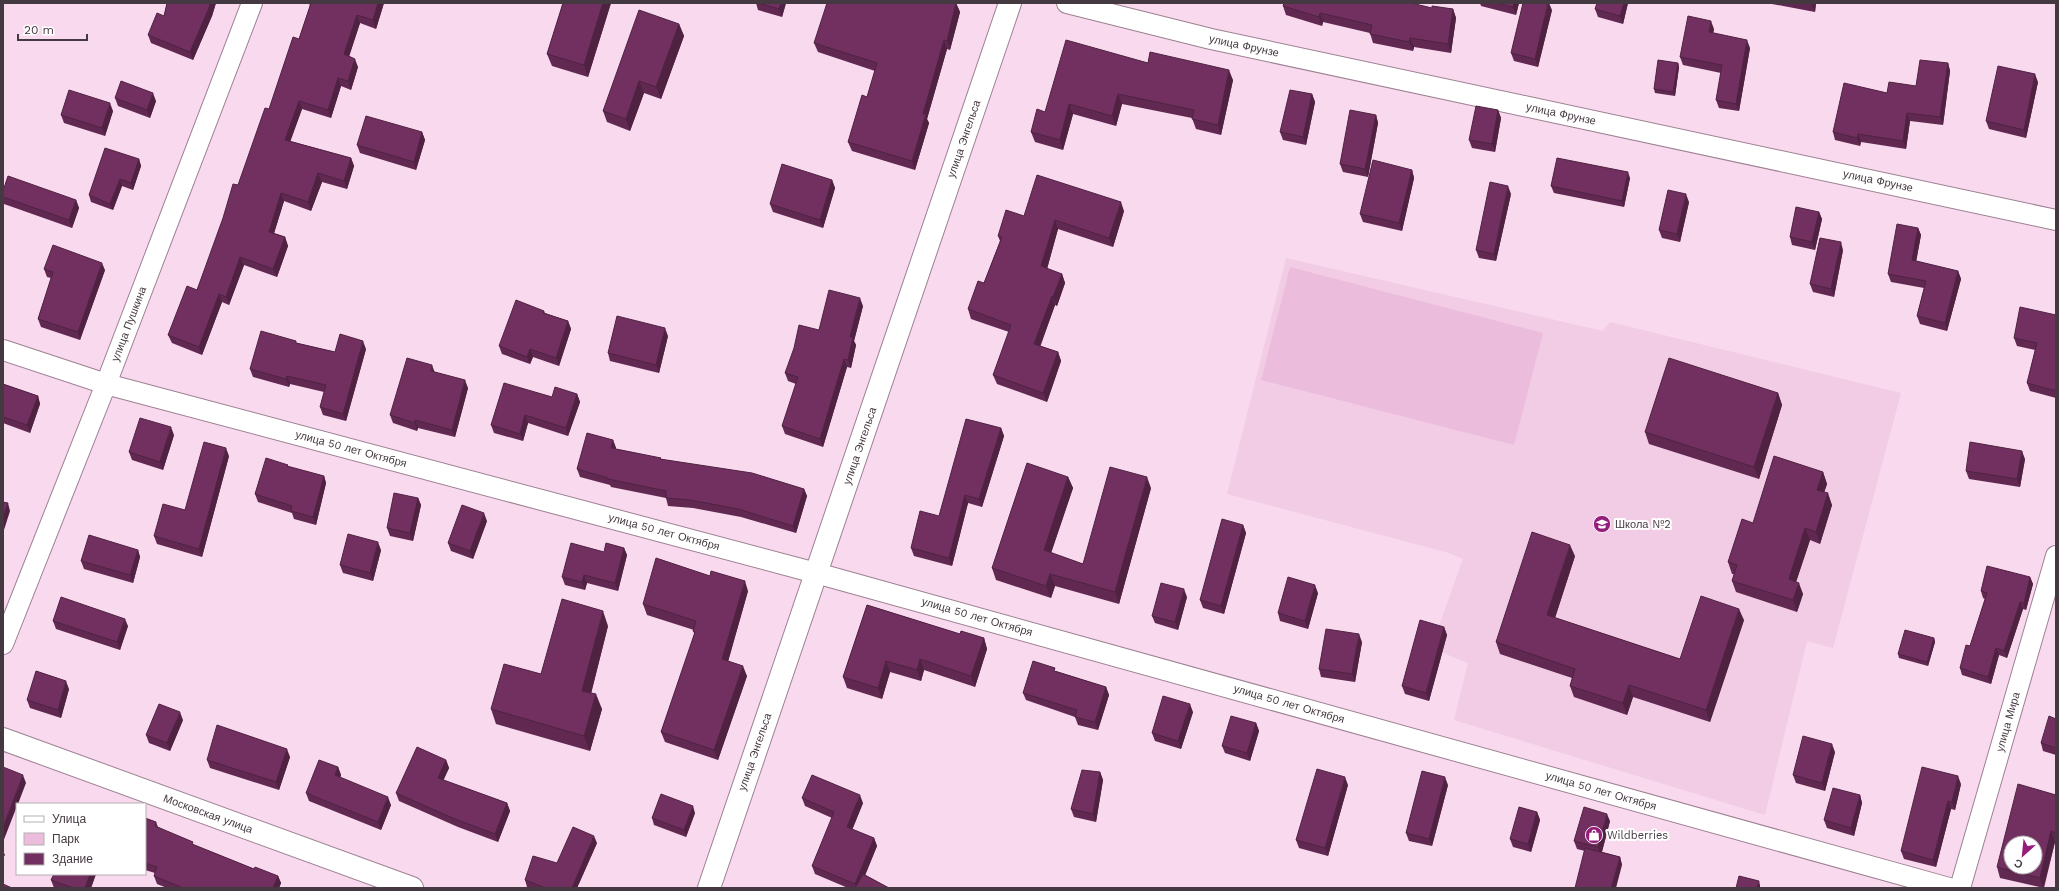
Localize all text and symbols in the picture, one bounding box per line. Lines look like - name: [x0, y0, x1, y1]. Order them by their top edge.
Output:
- scale bar: [18, 16, 87, 42]
- text: 20 m: [24, 23, 54, 37]
- street label: улица Фрунзе: [1208, 32, 1280, 60]
- street label: улица Энгельса: [945, 98, 984, 180]
- street label: улица Фрунзе: [1525, 100, 1597, 128]
- street label: улица Фрунзе: [1842, 167, 1914, 195]
- street label: улица Пушкина: [109, 284, 150, 363]
- street label: улица Энгельса: [841, 405, 880, 487]
- street label: улица 50 лет Октября: [294, 428, 408, 470]
- street label: улица 50 лет Октября: [607, 511, 721, 553]
- school or university icon: Школа №2: [1592, 514, 1612, 534]
- place label: Школа №2: [1615, 518, 1671, 531]
- street label: улица 50 лет Октября: [920, 595, 1034, 639]
- street label: улица 50 лет Октября: [1232, 682, 1346, 726]
- street label: улица Мира: [1993, 690, 2023, 753]
- street label: улица Энгельса: [736, 711, 775, 793]
- street label: улица 50 лет Октября: [1544, 769, 1658, 813]
- street label: Московская улица: [161, 792, 255, 837]
- legend: [16, 803, 146, 875]
- text: Улица: [52, 812, 86, 826]
- shop icon: Wildberries: [1584, 825, 1604, 845]
- place label: Wildberries: [1607, 829, 1668, 842]
- text: Парк: [52, 832, 80, 846]
- north arrow: [2003, 835, 2043, 875]
- text: Здание: [52, 852, 93, 866]
- text: С: [2012, 856, 2025, 871]

